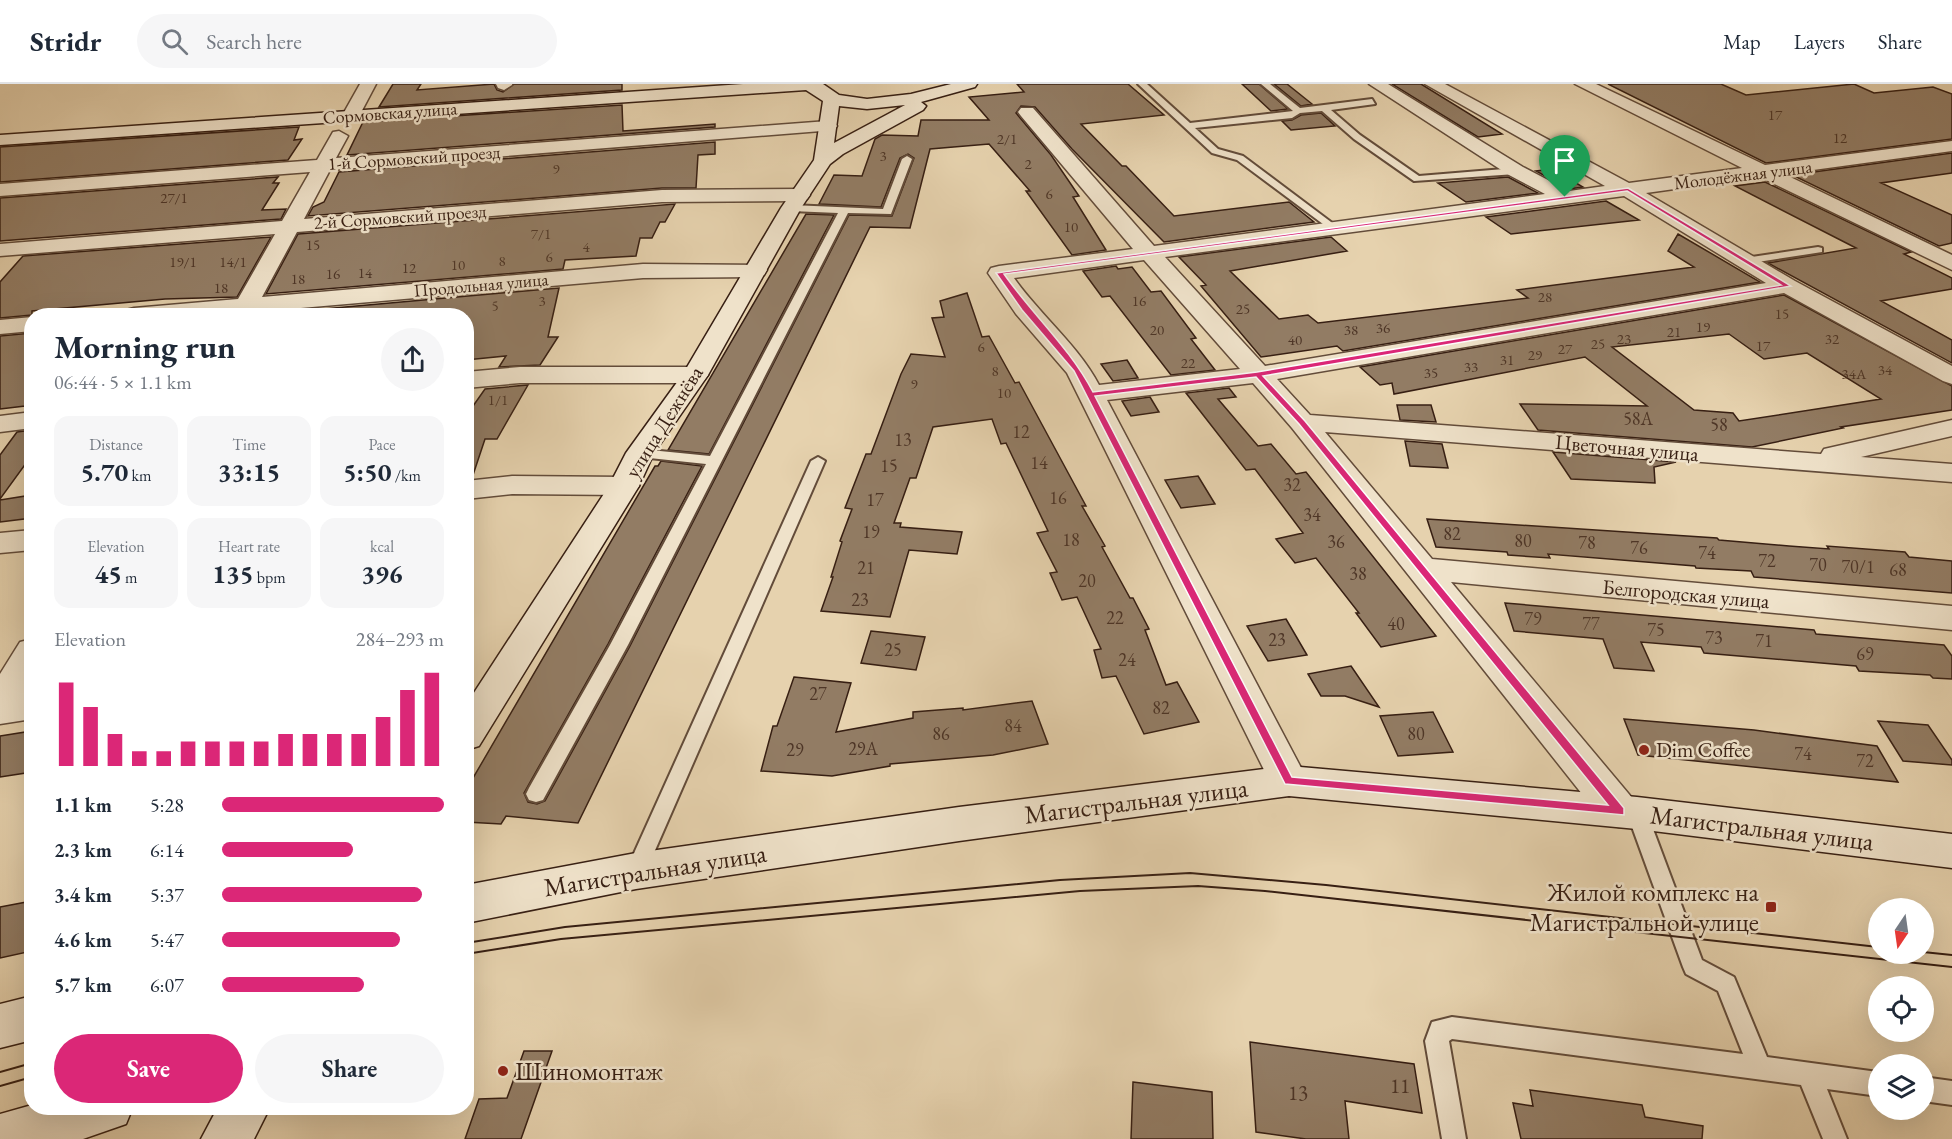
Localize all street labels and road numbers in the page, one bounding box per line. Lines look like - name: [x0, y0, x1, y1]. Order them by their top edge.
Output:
- street label: Сормовская улица: [322, 96, 459, 129]
- street label: 1-й Сормовский проезд: [327, 140, 501, 175]
- street label: Молодёжная улица: [1672, 155, 1814, 194]
- street label: 2-й Сормовский проезд: [313, 199, 487, 234]
- street label: Продольная улица: [413, 267, 550, 302]
- street label: улица Дежнёва: [618, 360, 709, 483]
- street label: Цветочная улица: [1554, 428, 1700, 467]
- street label: Белгородская улица: [1601, 573, 1771, 614]
- street label: Магистральная улица: [1022, 770, 1250, 832]
- street label: Магистральная улица: [1648, 797, 1876, 859]
- street label: Магистральная улица: [541, 836, 769, 904]

